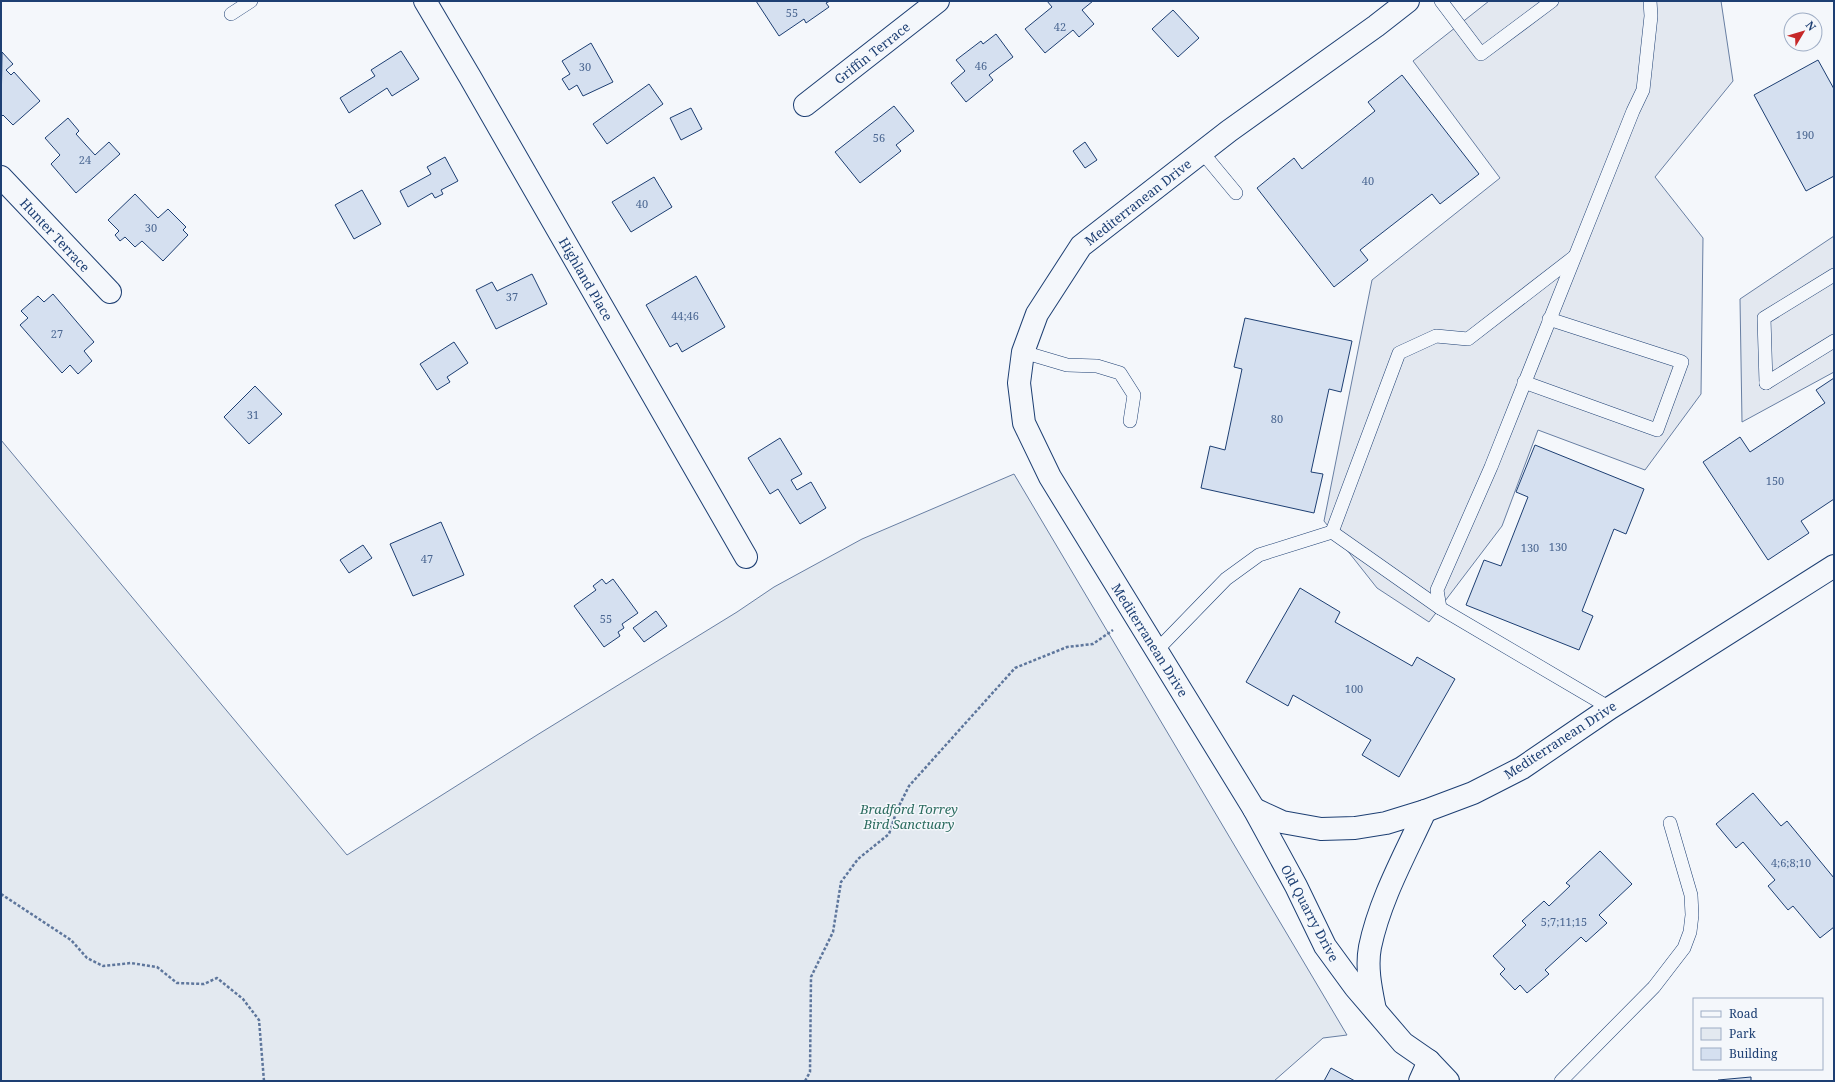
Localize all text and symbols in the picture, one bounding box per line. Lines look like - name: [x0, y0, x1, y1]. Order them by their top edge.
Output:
- house number: 55: [786, 5, 798, 20]
- north arrow: [1783, 12, 1823, 52]
- street label: Griffin Terrace: [830, 18, 914, 88]
- text: N: [1803, 18, 1820, 34]
- house number: 42: [1054, 19, 1066, 34]
- house number: 46: [975, 58, 987, 73]
- house number: 30: [579, 59, 591, 74]
- house number: 190: [1796, 127, 1814, 142]
- house number: 56: [873, 130, 885, 145]
- house number: 24: [79, 152, 91, 167]
- street label: Mediterranean Drive: [1081, 155, 1195, 249]
- house number: 40: [1362, 173, 1374, 188]
- street label: Hunter Terrace: [16, 194, 94, 276]
- house number: 40: [636, 196, 648, 211]
- house number: 30: [145, 220, 157, 235]
- street label: Highland Place: [555, 234, 617, 324]
- house number: 37: [506, 289, 518, 304]
- house number: 44;46: [671, 308, 699, 323]
- house number: 27: [51, 326, 63, 341]
- house number: 31: [247, 407, 259, 422]
- house number: 80: [1271, 411, 1283, 426]
- house number: 150: [1766, 473, 1784, 488]
- house number: 130: [1549, 539, 1567, 554]
- house number: 130: [1521, 540, 1539, 555]
- house number: 47: [421, 551, 433, 566]
- street label: Mediterranean Drive: [1108, 580, 1192, 700]
- house number: 55: [600, 611, 612, 626]
- house number: 100: [1345, 681, 1363, 696]
- street label: Mediterranean Drive: [1500, 697, 1620, 783]
- park label: Bradford Torrey Bird Sanctuary: [859, 800, 958, 833]
- house number: 4;6;8;10: [1771, 855, 1811, 870]
- street label: Old Quarry Drive: [1277, 861, 1343, 965]
- house number: 5;7;11;15: [1541, 914, 1587, 929]
- legend: [1693, 998, 1823, 1070]
- text: Road: [1729, 1005, 1759, 1022]
- text: Park: [1729, 1025, 1757, 1042]
- text: Building: [1729, 1045, 1778, 1062]

